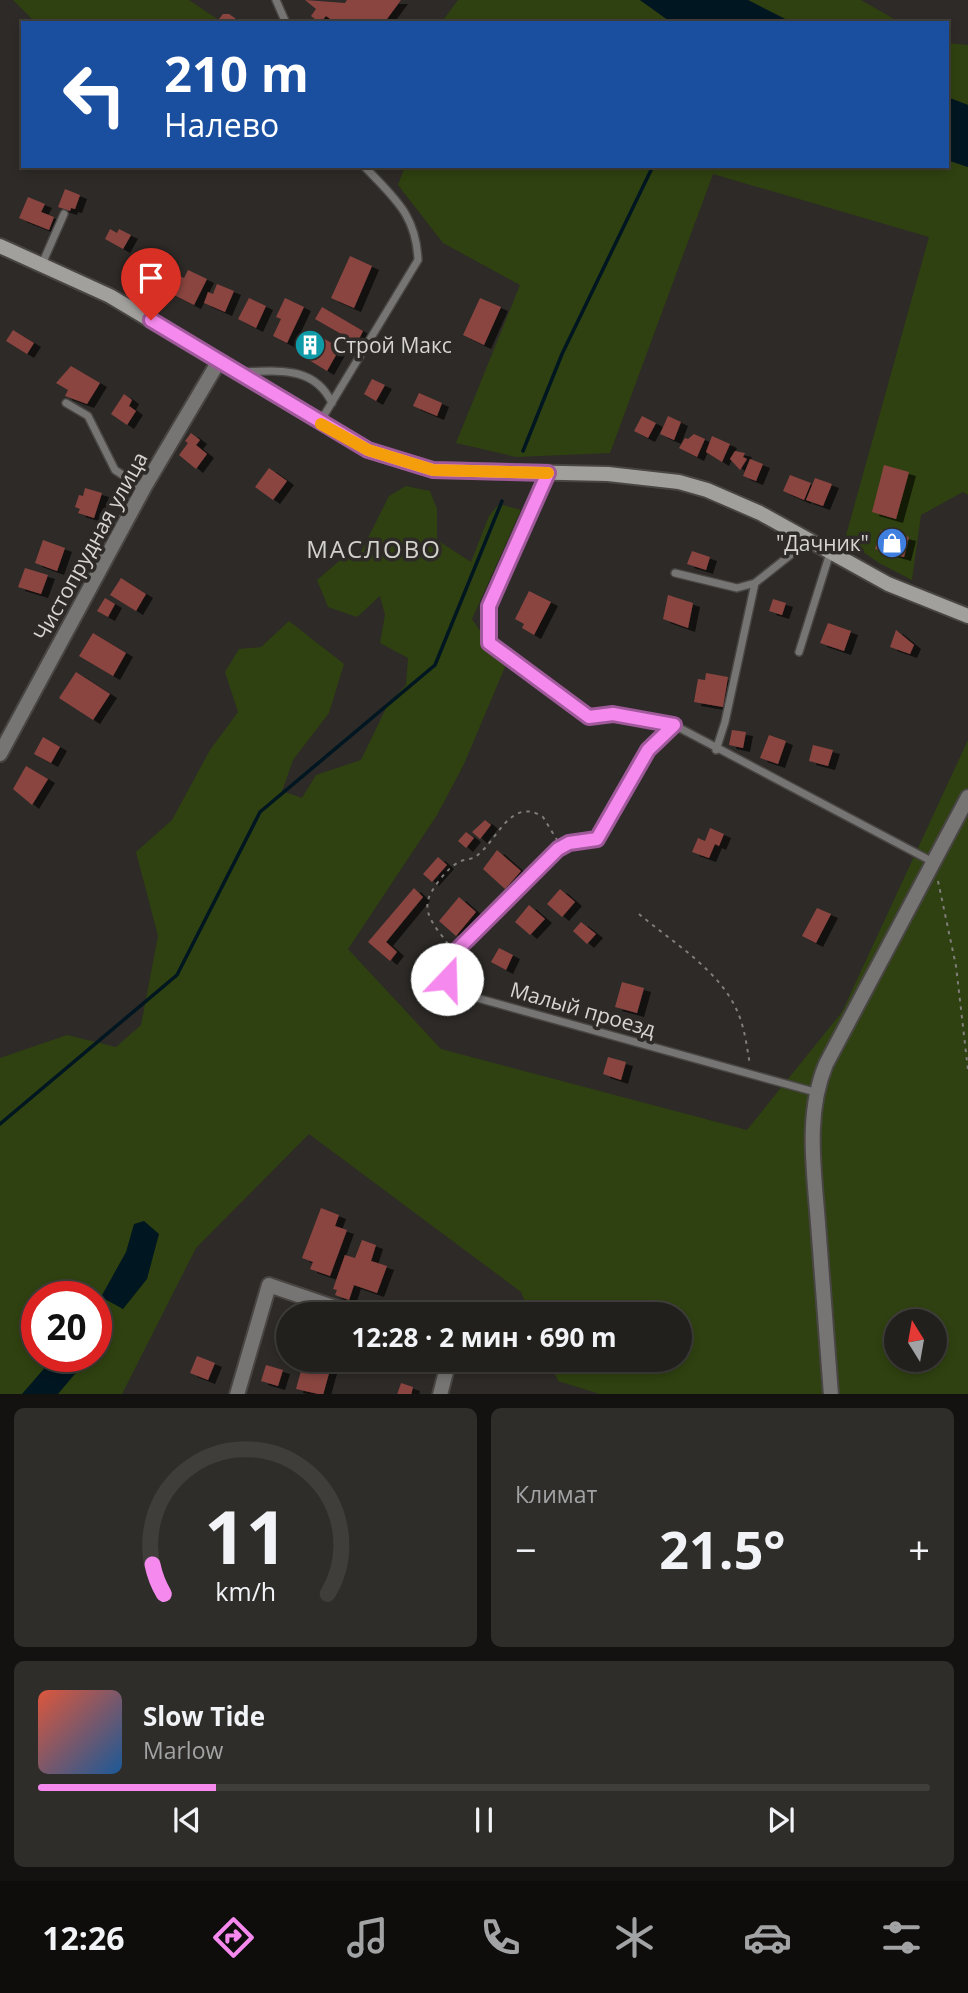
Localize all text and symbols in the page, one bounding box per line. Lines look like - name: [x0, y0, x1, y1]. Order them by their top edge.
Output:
- text: 210 m: [164, 40, 309, 106]
- icon: left: [49, 49, 140, 140]
- text: Налево: [164, 103, 279, 146]
- pin: [121, 248, 181, 320]
- icon: arrive: [132, 259, 170, 297]
- building icon: Строй Макс: [293, 328, 327, 362]
- place label: Строй Макс: [333, 331, 452, 359]
- street label: Чистопрудная улица: [26, 447, 154, 645]
- shop icon: "Дачник": [875, 526, 909, 560]
- place label: "Дачник": [776, 529, 869, 557]
- district label: МАСЛОВО: [306, 532, 442, 565]
- position arrow: [410, 942, 484, 1016]
- street label: Малый проезд: [507, 975, 659, 1043]
- speed limit sign: 20: [21, 1281, 112, 1372]
- north arrow: [884, 1309, 947, 1372]
- map controls: [884, 1309, 947, 1372]
- text: 12:28 · 2 мин · 690 m: [351, 1319, 617, 1355]
- text: Климат: [515, 1478, 597, 1510]
- text: 11: [204, 1486, 287, 1585]
- text: 21.5°: [659, 1513, 786, 1584]
- text: −: [515, 1523, 537, 1575]
- text: +: [908, 1523, 930, 1575]
- text: km/h: [215, 1573, 276, 1607]
- text: Slow Tide: [143, 1698, 265, 1734]
- text: Marlow: [143, 1734, 223, 1766]
- icon: previous: [168, 1801, 206, 1839]
- icon: pause: [465, 1801, 503, 1839]
- icon: next: [762, 1801, 800, 1839]
- icon: directions: [209, 1913, 258, 1962]
- icon: music: [343, 1913, 392, 1962]
- icon: phone: [476, 1913, 525, 1962]
- icon: climate: [610, 1913, 659, 1962]
- icon: car: [743, 1913, 792, 1962]
- icon: filters: [877, 1913, 926, 1962]
- text: 12:26: [42, 1916, 125, 1959]

